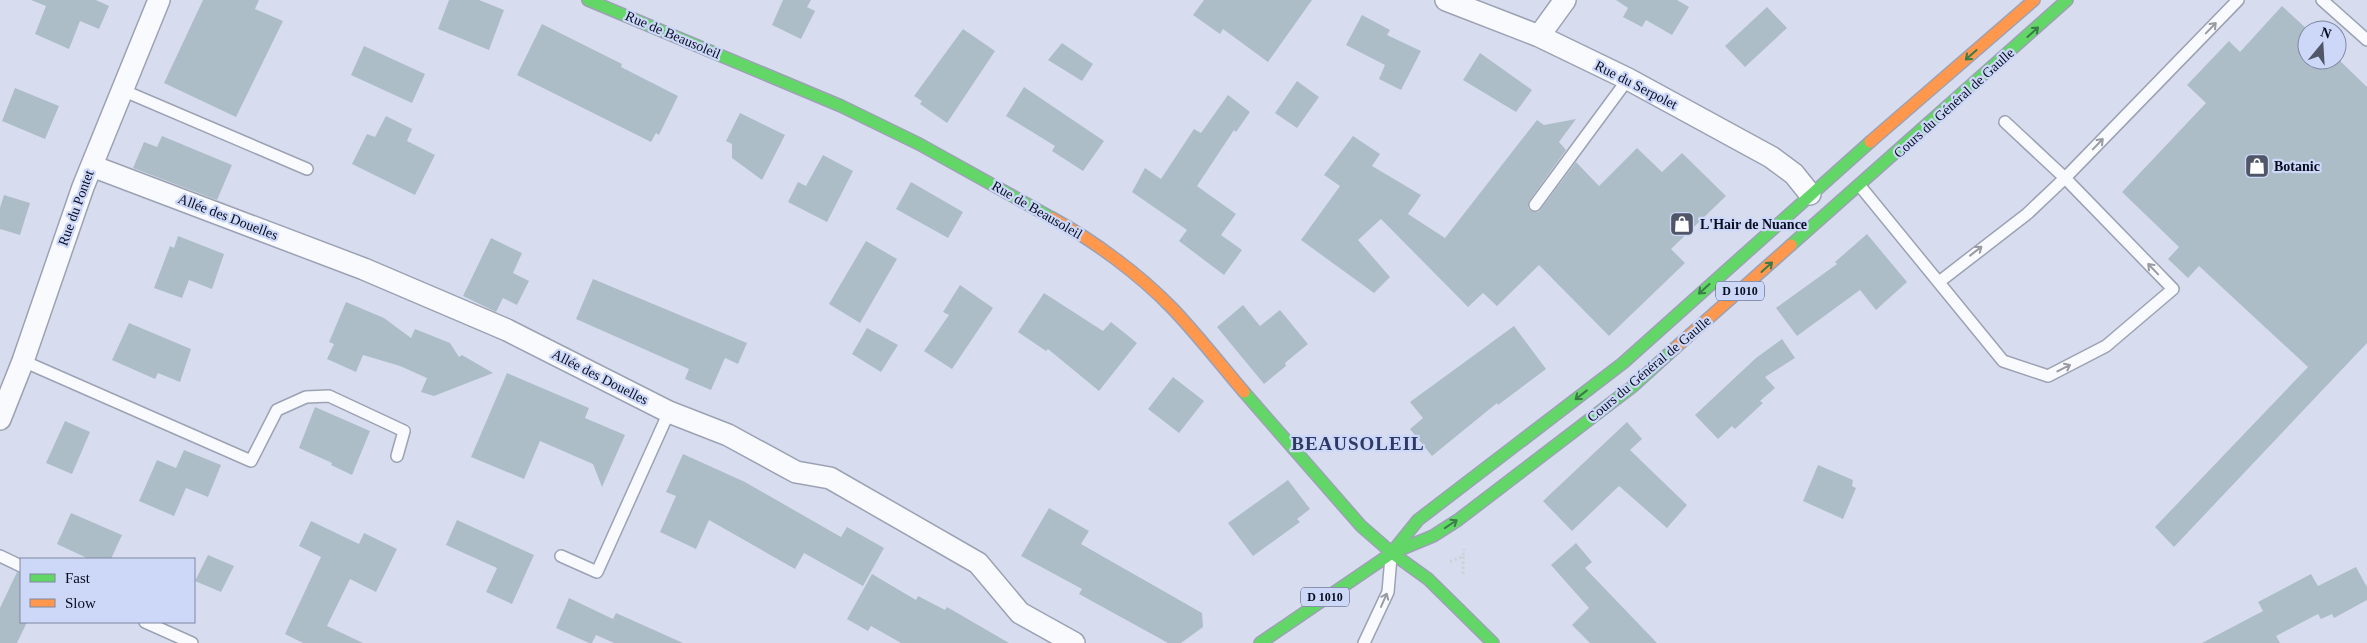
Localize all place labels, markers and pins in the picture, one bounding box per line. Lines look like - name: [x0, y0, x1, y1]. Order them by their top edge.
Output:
- shop icon: Botanic: [2244, 153, 2270, 179]
- place label: Botanic: [2274, 159, 2320, 174]
- shop icon: L'Hair de Nuance: [1669, 211, 1695, 237]
- place label: L'Hair de Nuance: [1700, 217, 1807, 232]

